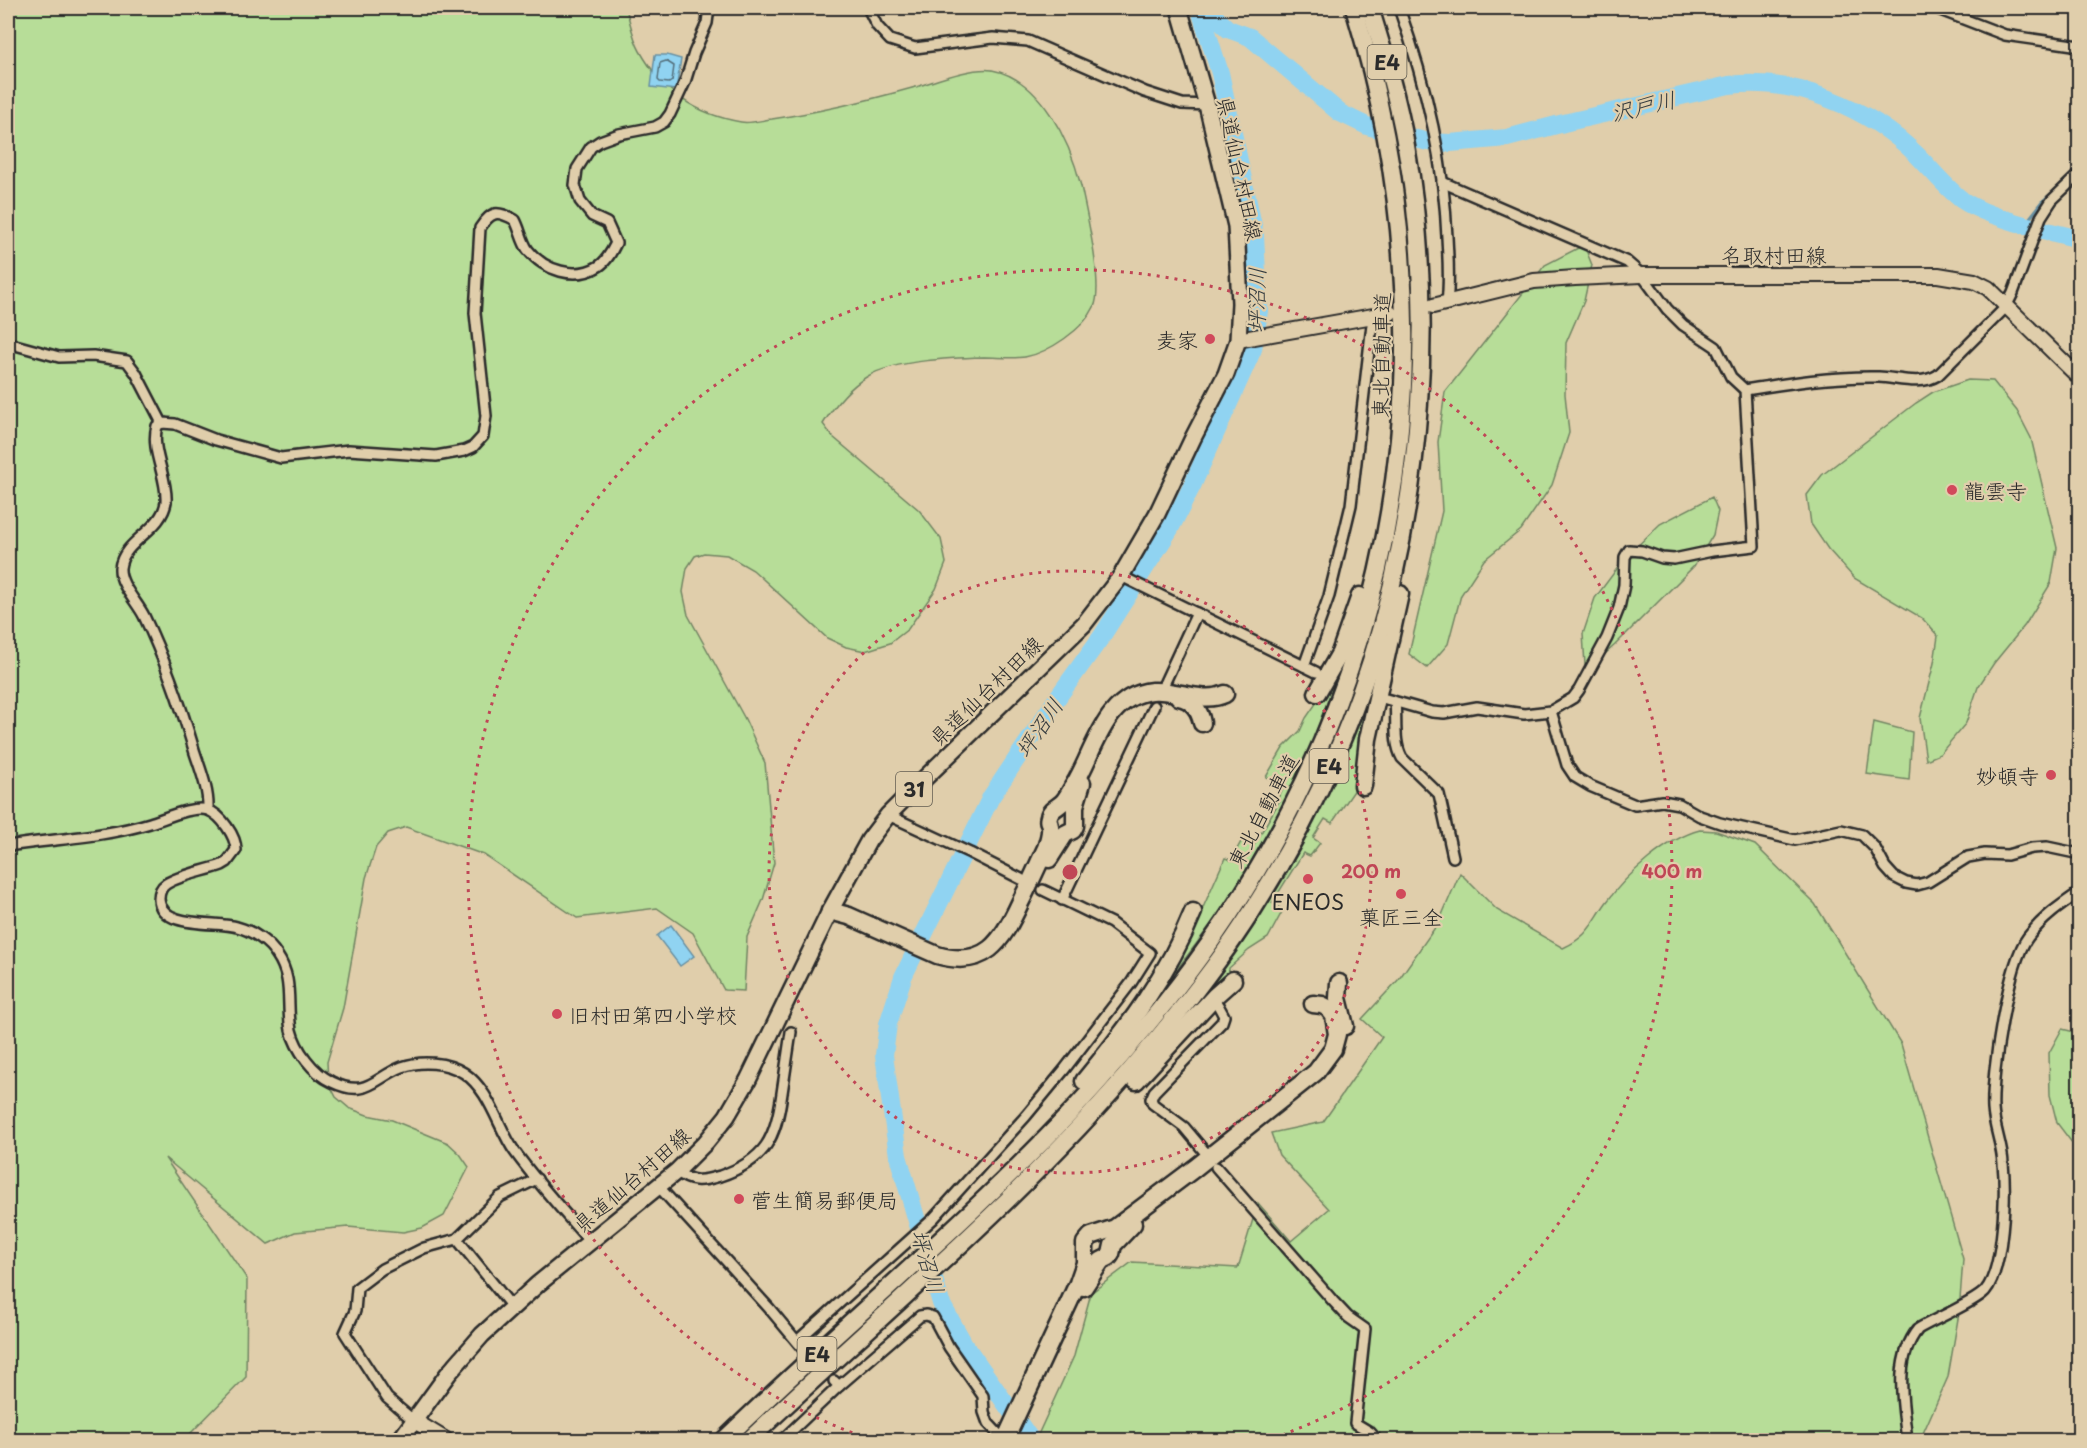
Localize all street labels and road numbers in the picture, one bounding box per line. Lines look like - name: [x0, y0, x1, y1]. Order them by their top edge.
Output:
- road number: E4: [1368, 45, 1406, 79]
- street label: 県道仙台村田線: [1210, 93, 1272, 243]
- street label: 名取村田線: [1722, 238, 1827, 270]
- street label: 東北自動車道: [1363, 292, 1397, 418]
- street label: 県道仙台村田線: [921, 627, 1049, 753]
- street label: 東北自動車道: [1218, 747, 1306, 873]
- road number: E4: [1310, 749, 1348, 783]
- road number: 31: [896, 772, 932, 806]
- street label: 県道仙台村田線: [565, 1119, 697, 1239]
- road number: E4: [798, 1337, 836, 1371]

